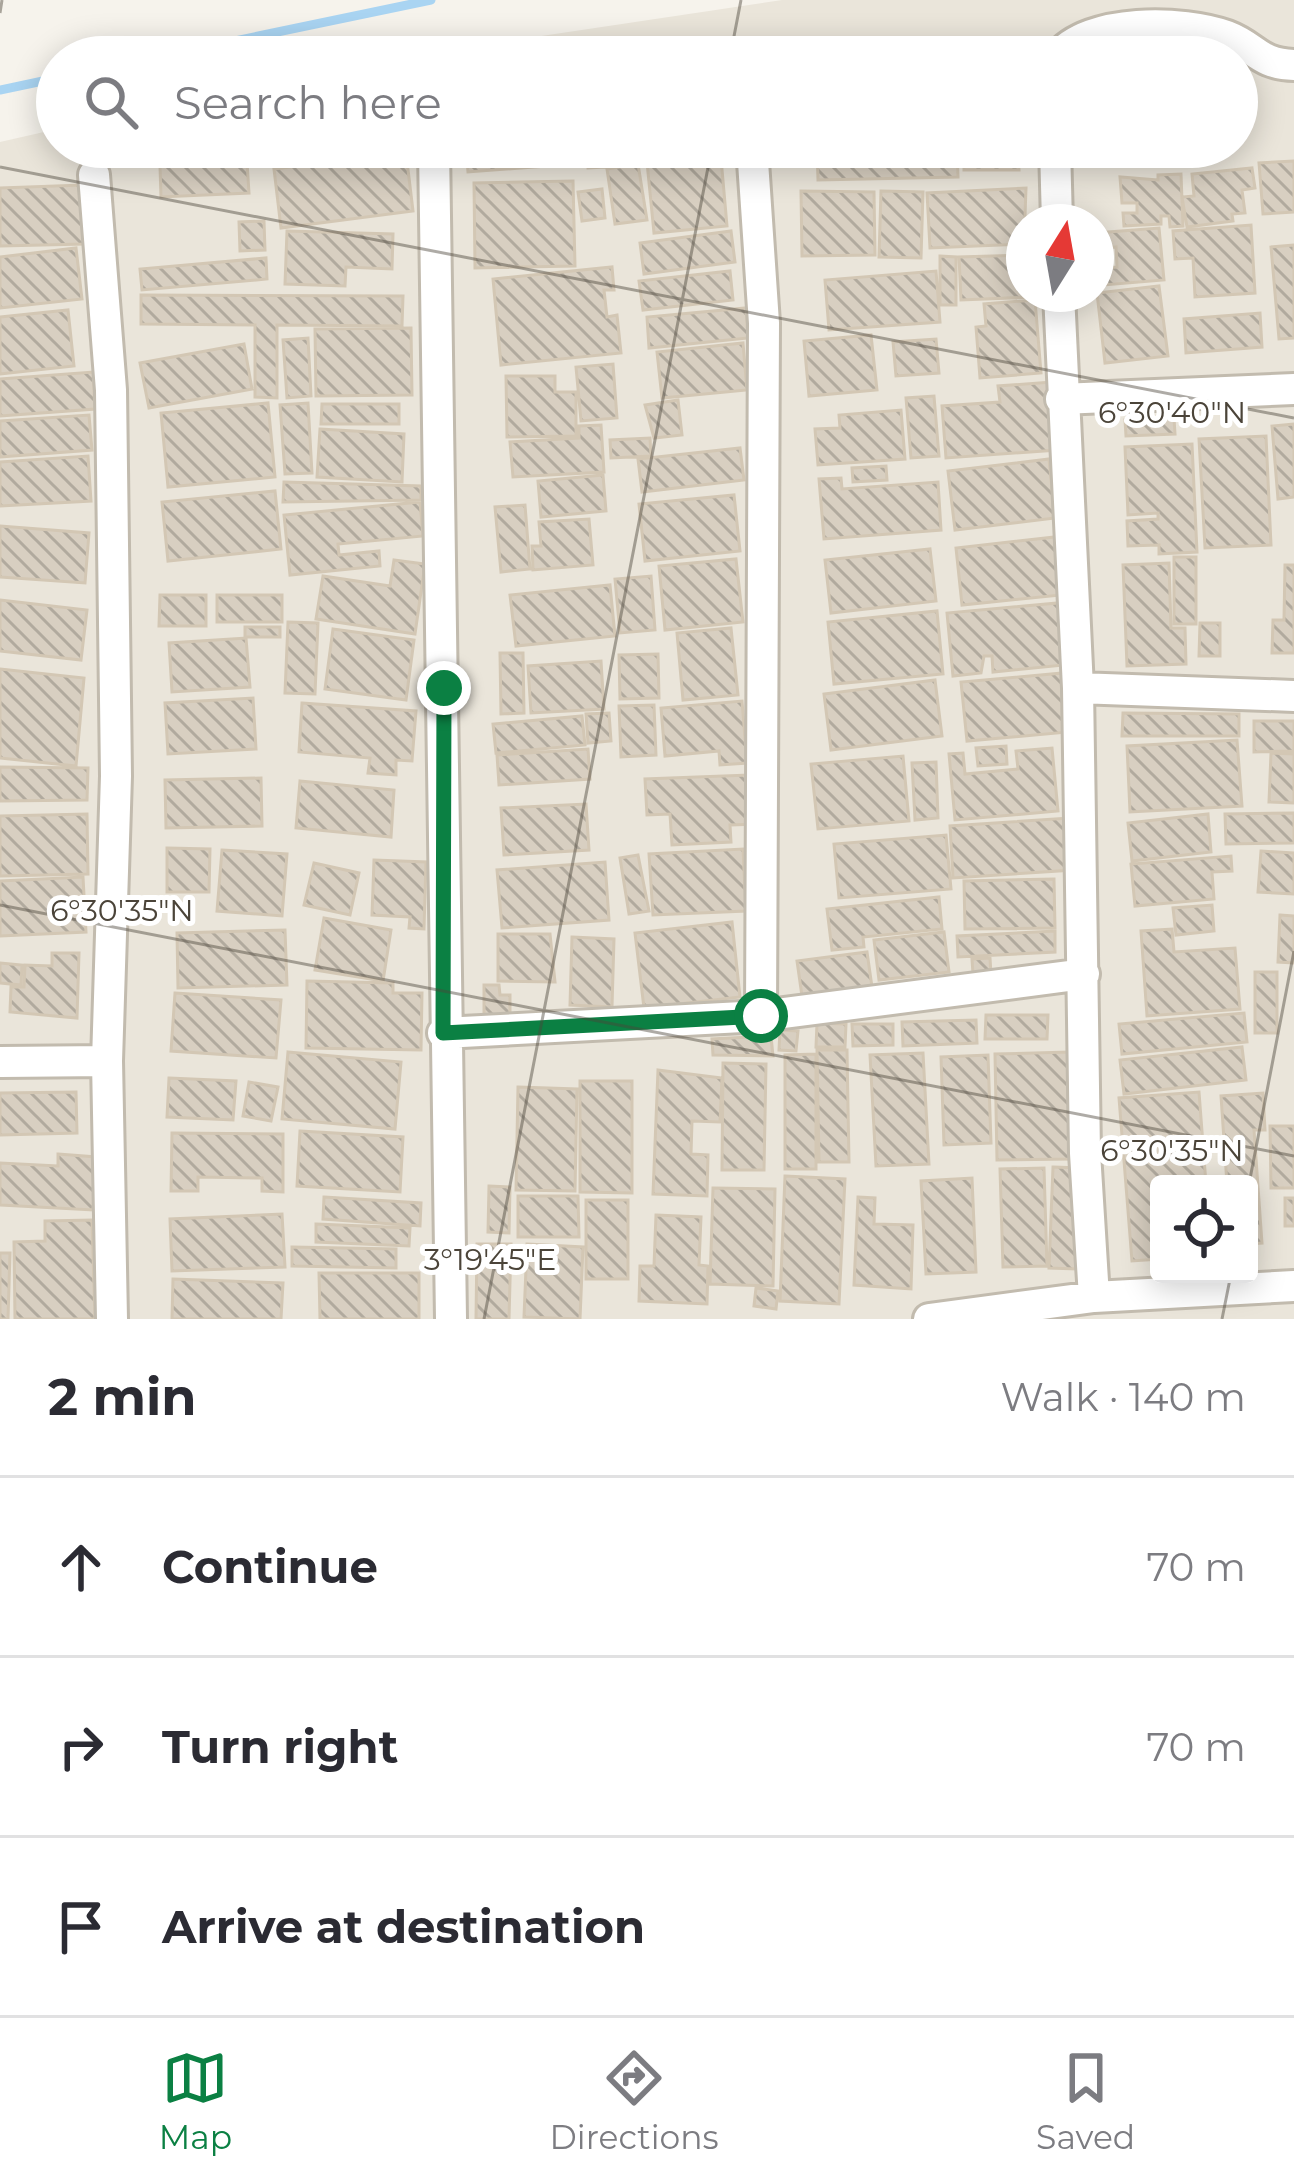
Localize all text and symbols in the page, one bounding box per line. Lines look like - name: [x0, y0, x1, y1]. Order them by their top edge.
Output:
- search box: [36, 36, 1258, 168]
- icon: search: [78, 69, 144, 135]
- text: Search here: [174, 75, 442, 130]
- north arrow: [1006, 204, 1114, 312]
- text: 6°30'40"N: [1098, 394, 1246, 431]
- route end: [417, 661, 471, 715]
- text: 6°30'35"N: [50, 892, 194, 929]
- route start: [734, 989, 788, 1043]
- text: 6°30'35"N: [1100, 1132, 1244, 1169]
- map controls: [1150, 1175, 1258, 1283]
- button: locate: [1150, 1175, 1258, 1283]
- text: 3°19'45"E: [424, 1241, 556, 1278]
- text: 2 min: [48, 1366, 197, 1428]
- text: Walk · 140 m: [1000, 1373, 1246, 1421]
- icon: ahead: [48, 1534, 114, 1600]
- text: Continue: [162, 1539, 378, 1594]
- text: 70 m: [1146, 1543, 1246, 1591]
- icon: right: [48, 1714, 114, 1780]
- text: Turn right: [162, 1719, 398, 1774]
- text: 70 m: [1146, 1723, 1246, 1771]
- icon: arrive: [48, 1894, 114, 1960]
- text: Arrive at destination: [162, 1899, 645, 1954]
- tab: Map: [159, 2045, 232, 2157]
- tab: Directions: [550, 2045, 719, 2157]
- tab: Saved: [1036, 2045, 1135, 2157]

